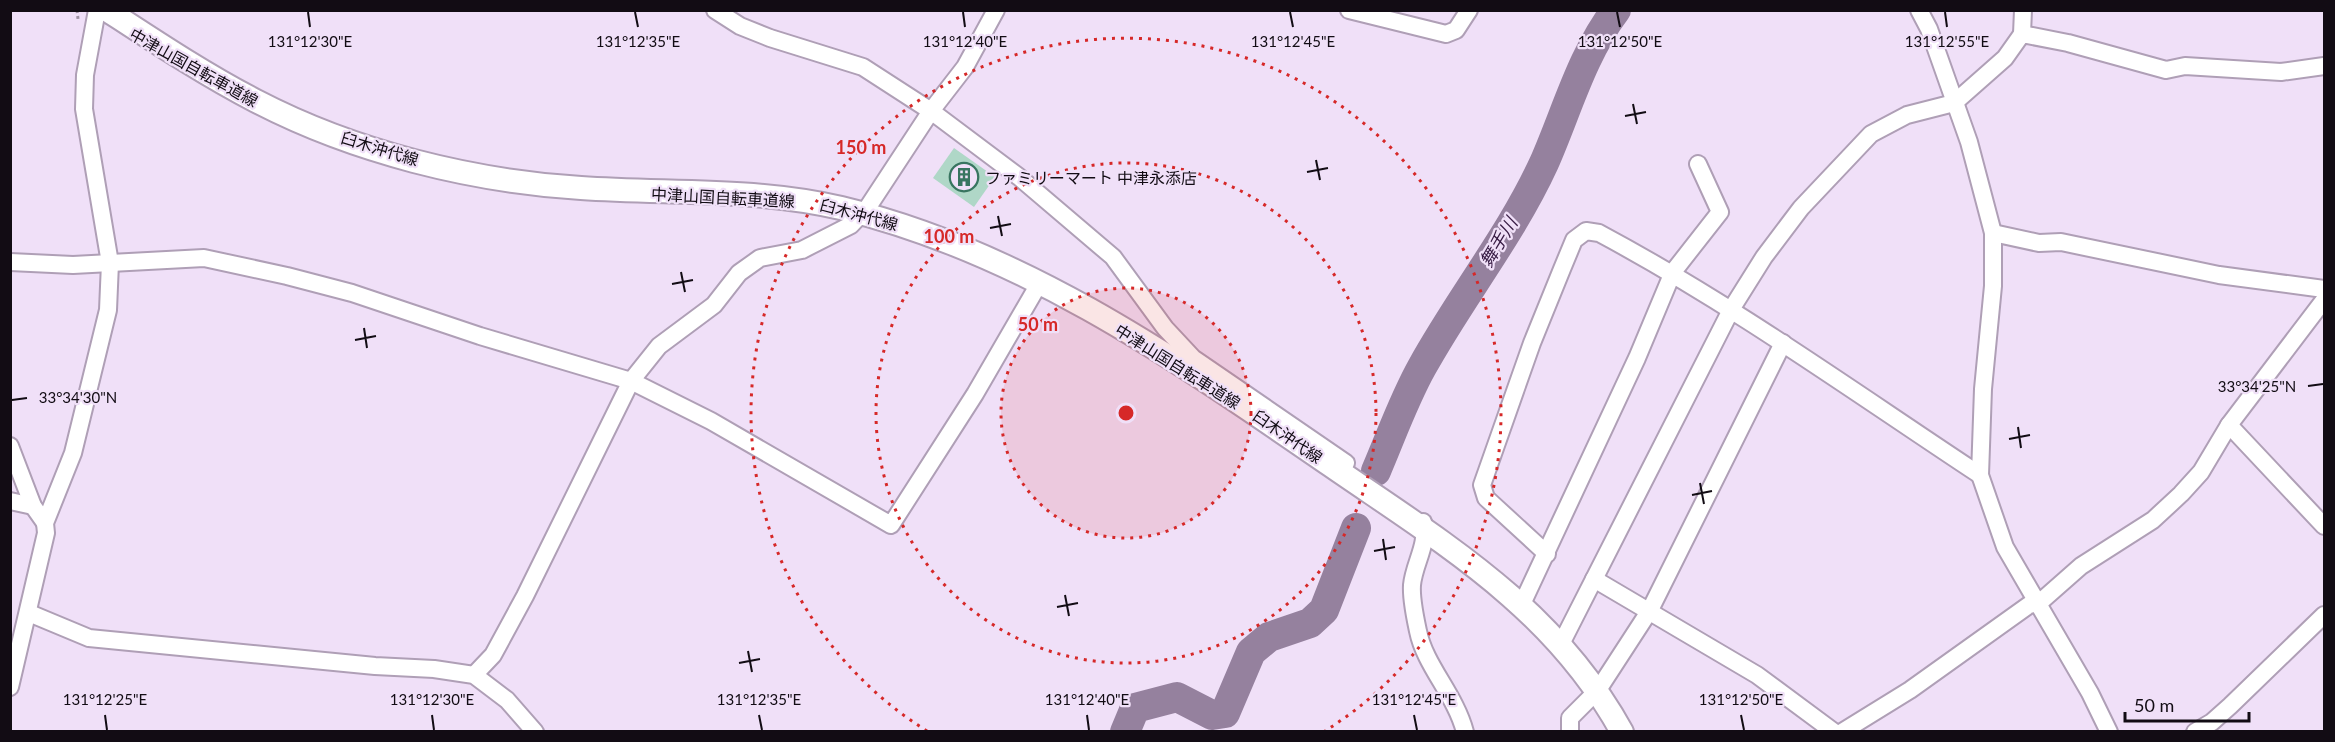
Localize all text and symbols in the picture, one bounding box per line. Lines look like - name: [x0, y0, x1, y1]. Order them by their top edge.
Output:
- street label: 中津山国自転車道線: [126, 24, 262, 110]
- text: 131°12'30"E: [268, 32, 352, 50]
- text: 131°12'35"E: [596, 32, 680, 50]
- text: 131°12'40"E: [923, 32, 1007, 50]
- text: 131°12'45"E: [1251, 32, 1335, 50]
- text: 131°12'50"E: [1578, 32, 1662, 50]
- text: 131°12'55"E: [1905, 32, 1989, 50]
- street label: 臼木沖代線: [339, 127, 421, 169]
- text: 150 m: [836, 136, 886, 158]
- building icon: ファミリーマート 中津永添店: [948, 161, 980, 193]
- place label: ファミリーマート 中津永添店: [985, 168, 1197, 187]
- street label: 中津山国自転車道線: [651, 184, 795, 210]
- street label: 臼木沖代線: [818, 194, 900, 234]
- water label: 舞手川: [1475, 211, 1522, 271]
- text: 100 m: [924, 225, 974, 247]
- text: 50 m: [1018, 313, 1058, 335]
- street label: 中津山国自転車道線: [1112, 320, 1244, 412]
- text: 33°34'25"N: [2218, 377, 2296, 395]
- text: 33°34'30"N: [39, 388, 117, 406]
- centre of rings: [1116, 403, 1136, 423]
- street label: 臼木沖代線: [1250, 405, 1326, 467]
- scale bar: [2125, 685, 2250, 723]
- text: 131°12'25"E: [63, 690, 147, 708]
- text: 131°12'30"E: [390, 690, 474, 708]
- text: 131°12'35"E: [717, 690, 801, 708]
- text: 131°12'40"E: [1045, 690, 1129, 708]
- text: 131°12'45"E: [1372, 690, 1456, 708]
- text: 131°12'50"E: [1699, 690, 1783, 708]
- text: 50 m: [2134, 694, 2174, 716]

